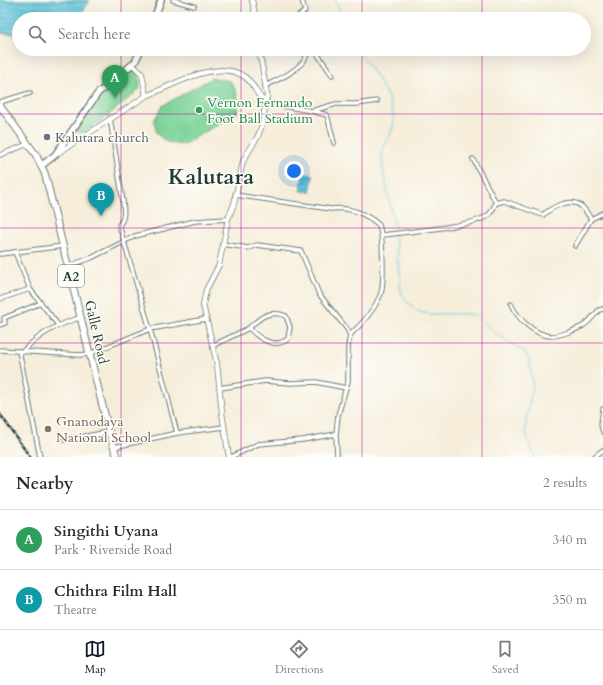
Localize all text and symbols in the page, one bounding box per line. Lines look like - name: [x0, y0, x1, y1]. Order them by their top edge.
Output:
- search box: [12, 12, 591, 56]
- icon: search: [26, 23, 48, 45]
- text: Search here: [58, 24, 131, 44]
- pin: A: [102, 65, 128, 98]
- place label: Vernon Fernando Foot Ball Stadium: [207, 93, 313, 128]
- marker: Vernon Fernando Foot Ball Stadium: [194, 105, 204, 115]
- place label: Kalutara church: [55, 128, 149, 147]
- marker: Kalutara church: [42, 132, 52, 142]
- your location: [284, 161, 304, 181]
- district label: Kalutara: [168, 162, 254, 192]
- pin: B: [88, 183, 114, 216]
- road number: A2: [58, 265, 84, 287]
- street label: Galle Road: [80, 298, 113, 367]
- place label: Gnanodaya National School: [56, 412, 151, 447]
- marker: Gnanodaya National School: [43, 424, 53, 434]
- text: Nearby: [16, 472, 73, 495]
- text: 2 results: [543, 474, 587, 492]
- text: Singithi Uyana: [54, 521, 158, 541]
- text: A: [24, 531, 34, 549]
- text: 340 m: [553, 531, 587, 549]
- text: Park · Riverside Road: [54, 541, 172, 559]
- text: Chithra Film Hall: [54, 581, 177, 601]
- text: B: [24, 591, 34, 609]
- text: 350 m: [553, 591, 587, 609]
- text: Theatre: [54, 601, 97, 619]
- tab: Map: [84, 638, 106, 677]
- tab: Directions: [275, 638, 323, 677]
- tab: Saved: [492, 638, 519, 677]

